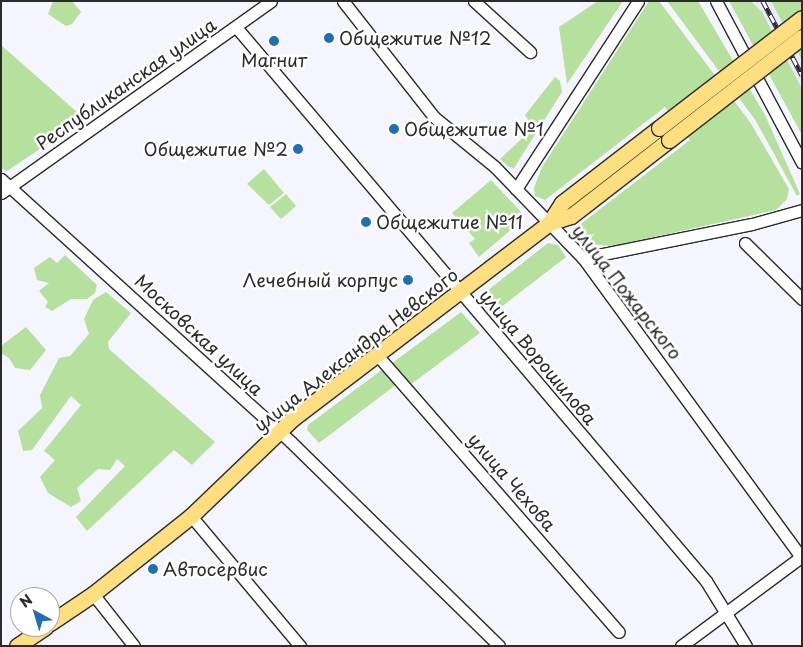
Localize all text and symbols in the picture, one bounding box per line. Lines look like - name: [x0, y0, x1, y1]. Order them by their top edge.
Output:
- street label: Республиканская улица: [32, 13, 220, 155]
- place label: Общежитие №12: [339, 27, 491, 49]
- marker: Общежитие №12: [323, 32, 335, 44]
- marker: Магнит: [268, 35, 280, 47]
- place label: Магнит: [241, 49, 307, 71]
- place label: Общежитие №1: [404, 118, 543, 140]
- marker: Общежитие №1: [388, 123, 400, 135]
- place label: Общежитие №2: [144, 138, 288, 160]
- marker: Общежитие №2: [292, 143, 304, 155]
- place label: Общежитие №11: [376, 211, 522, 233]
- marker: Общежитие №11: [360, 216, 372, 228]
- street label: улица Пожарского: [567, 220, 687, 364]
- street label: улица Александра Невского: [249, 263, 463, 437]
- place label: Лечебный корпус: [243, 269, 398, 291]
- street label: Московская улица: [130, 270, 268, 400]
- marker: Лечебный корпус: [402, 274, 414, 286]
- street label: улица Ворошилова: [475, 284, 601, 430]
- street label: улица Чехова: [463, 428, 561, 536]
- place label: Автосервис: [163, 558, 268, 580]
- marker: Автосервис: [147, 563, 159, 575]
- north arrow: [10, 587, 60, 637]
- text: N: [15, 589, 37, 612]

